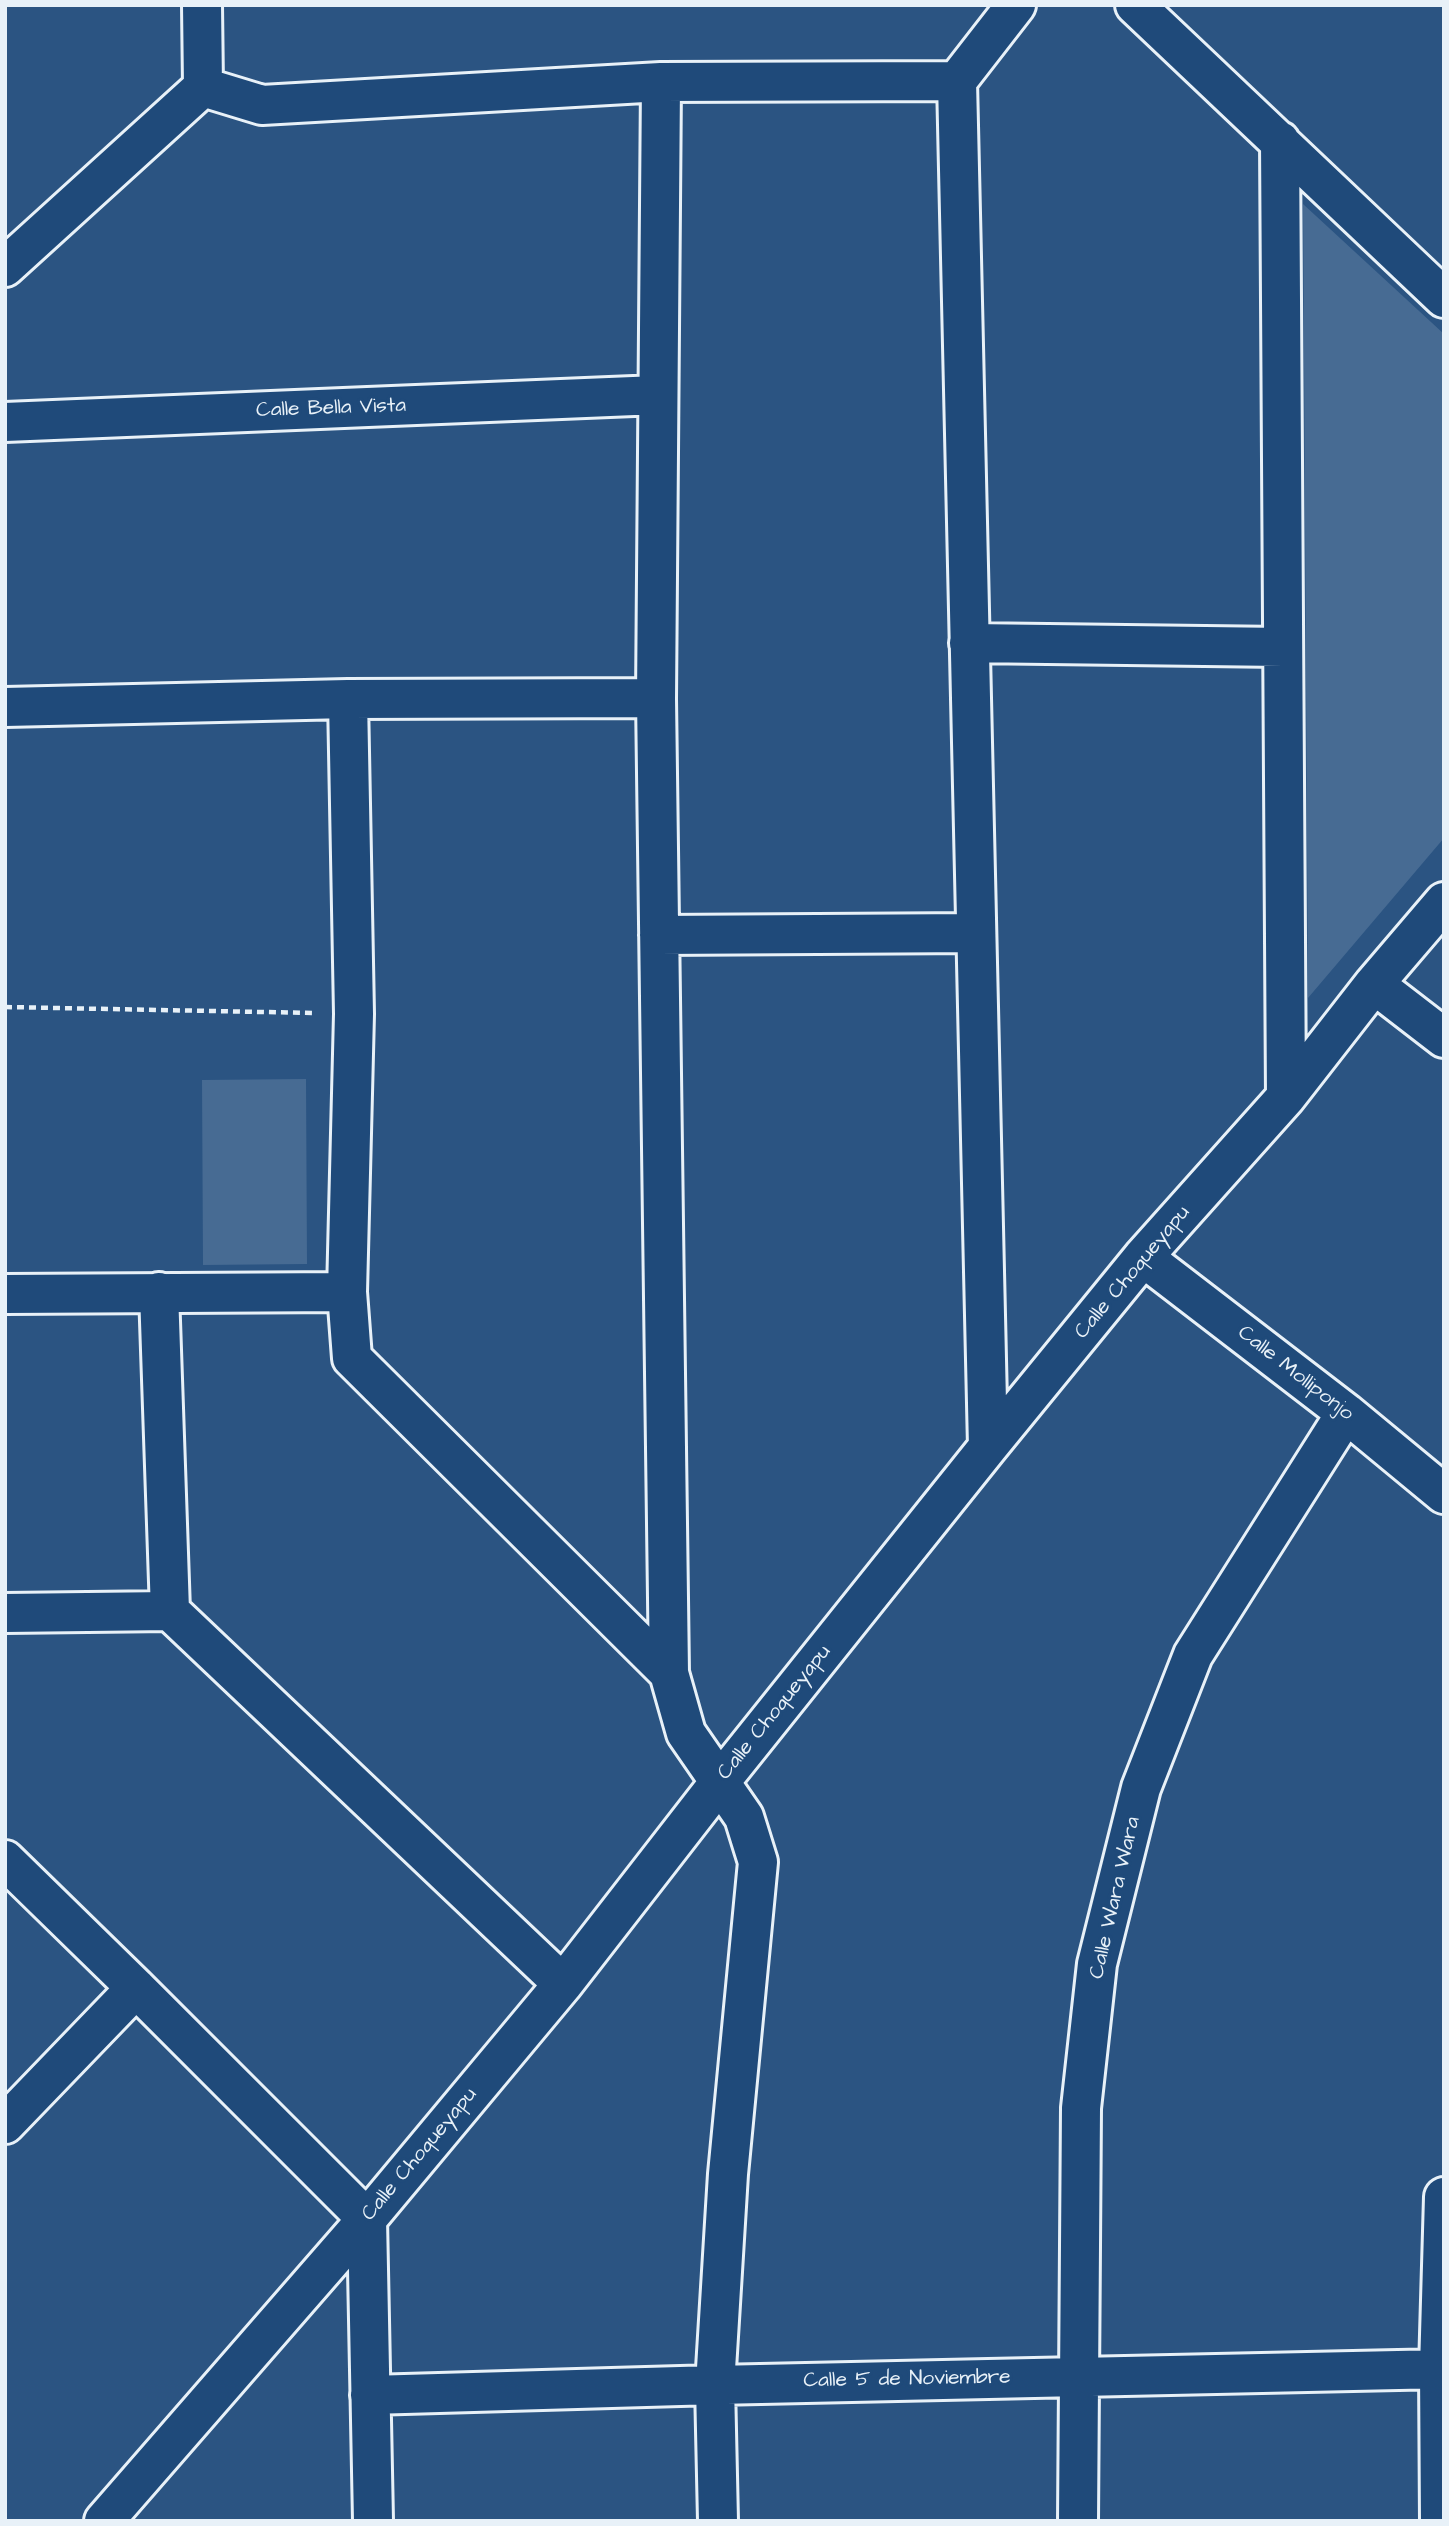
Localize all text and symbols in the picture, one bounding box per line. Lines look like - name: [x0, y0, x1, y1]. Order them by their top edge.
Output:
- street label: Calle Bella Vista: [256, 394, 406, 424]
- street label: Calle Choqueyapu: [1070, 1201, 1196, 1345]
- street label: Calle Molliponjo: [1232, 1321, 1358, 1427]
- street label: Calle Choqueyapu: [713, 1640, 837, 1786]
- street label: Calle Wara Wara: [1085, 1814, 1147, 1982]
- street label: Calle Choqueyapu: [357, 2083, 483, 2227]
- street label: Calle 5 de Noviembre: [803, 2366, 1011, 2394]

